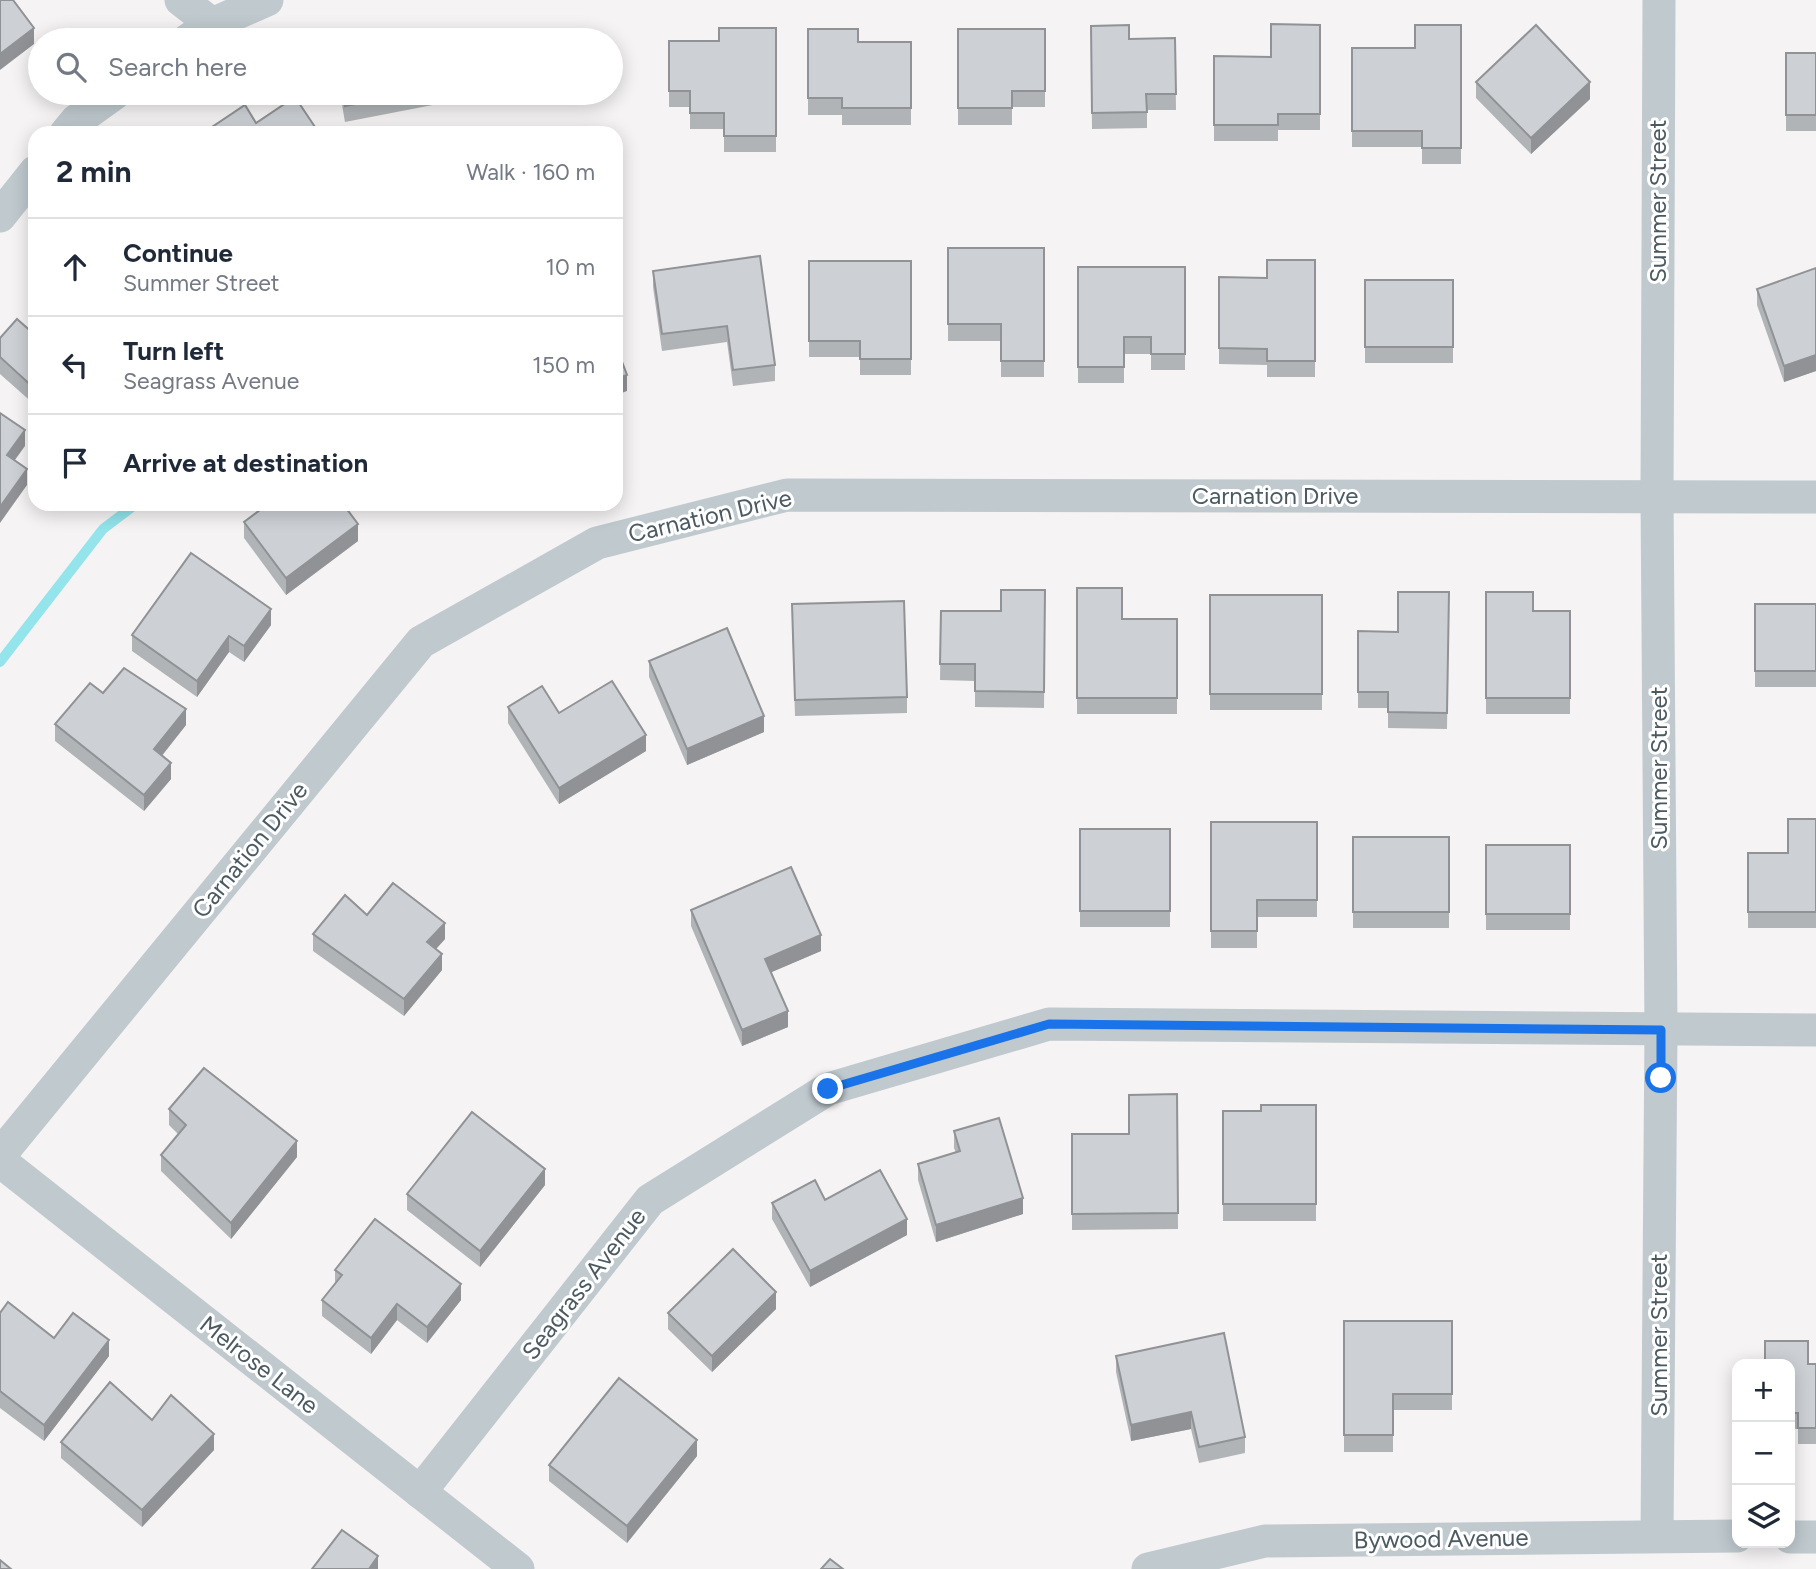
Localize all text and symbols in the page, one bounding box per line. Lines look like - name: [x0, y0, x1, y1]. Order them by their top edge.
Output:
- search box: [28, 28, 623, 105]
- icon: search: [52, 48, 90, 86]
- text: Search here: [108, 51, 247, 83]
- street label: Summer Street: [1643, 119, 1672, 283]
- text: 2 min: [56, 153, 132, 190]
- text: Walk · 160 m: [466, 158, 595, 186]
- text: Continue: [123, 237, 233, 269]
- icon: ahead: [56, 248, 94, 286]
- text: 10 m: [546, 253, 595, 281]
- text: Summer Street: [123, 269, 280, 297]
- text: Turn left: [123, 335, 224, 367]
- icon: left: [56, 346, 94, 384]
- text: 150 m: [532, 351, 595, 379]
- text: Seagrass Avenue: [123, 367, 299, 395]
- icon: arrive: [56, 444, 94, 482]
- text: Arrive at destination: [123, 447, 368, 479]
- street label: Carnation Drive: [1192, 481, 1358, 510]
- street label: Carnation Drive: [625, 483, 794, 548]
- street label: Summer Street: [1644, 686, 1673, 850]
- street label: Carnation Drive: [186, 776, 313, 924]
- route start: [1645, 1062, 1676, 1093]
- route end: [812, 1073, 843, 1104]
- street label: Seagrass Avenue: [516, 1202, 652, 1365]
- street label: Summer Street: [1644, 1253, 1673, 1417]
- street label: Melrose Lane: [194, 1309, 324, 1420]
- map controls: [1732, 1359, 1795, 1548]
- button: +: [1732, 1359, 1795, 1422]
- button: −: [1732, 1422, 1795, 1485]
- button: layers: [1732, 1485, 1795, 1548]
- street label: Bywood Avenue: [1353, 1522, 1529, 1555]

